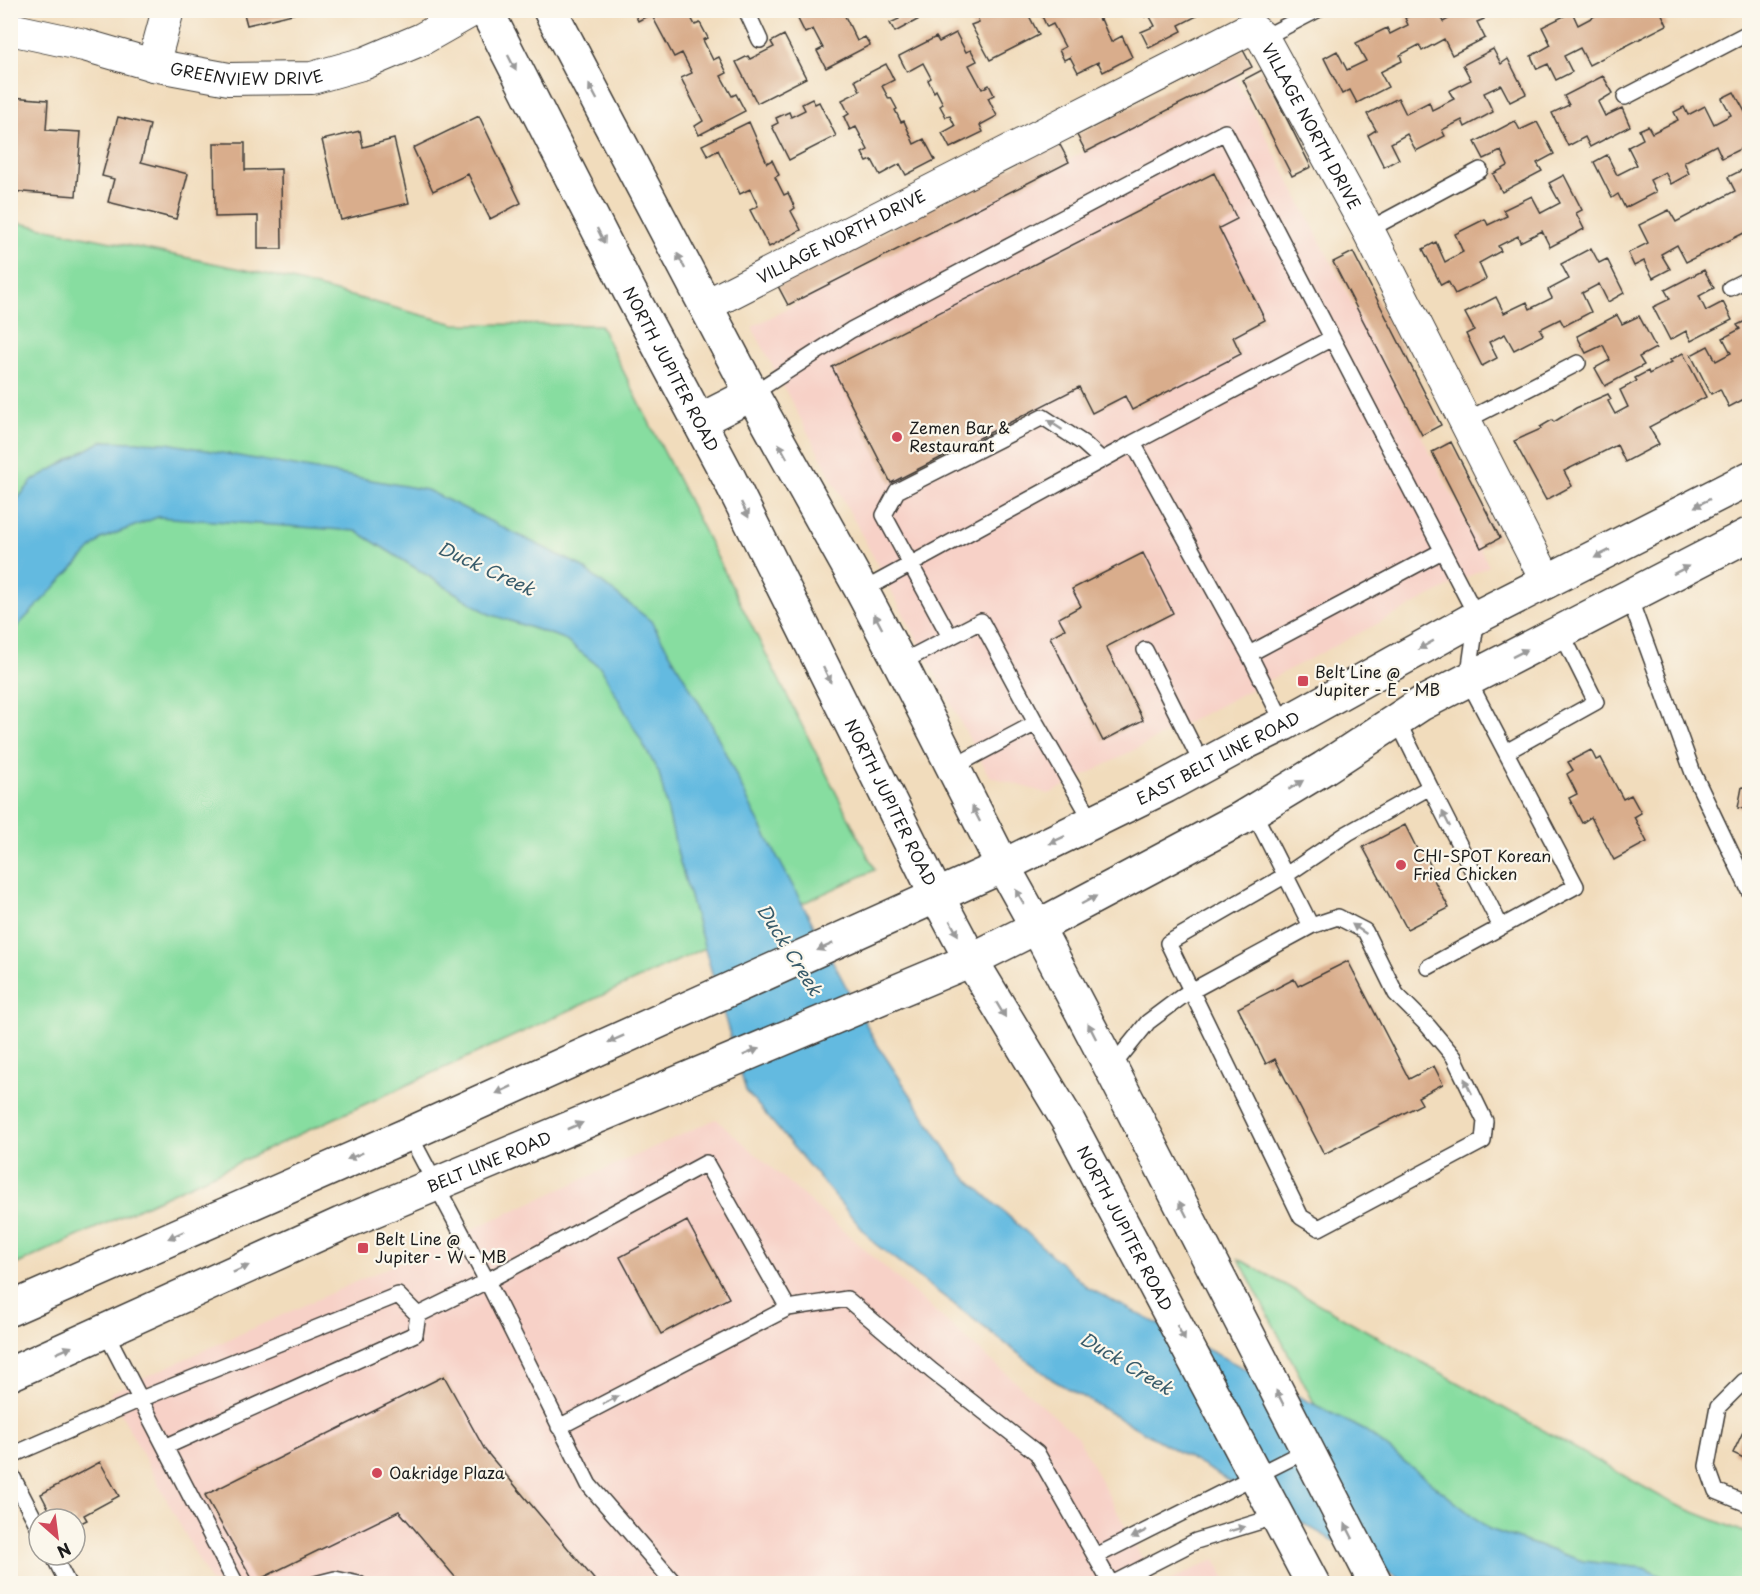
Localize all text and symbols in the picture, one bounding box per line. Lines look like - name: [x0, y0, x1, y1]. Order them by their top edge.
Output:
- street label: VILLAGE NORTH DRIVE: [1257, 38, 1367, 213]
- one-way arrow: [508, 54, 517, 71]
- street label: GREENVIEW DRIVE: [168, 55, 326, 90]
- one-way arrow: [588, 83, 598, 100]
- street label: VILLAGE NORTH DRIVE: [752, 183, 929, 289]
- one-way arrow: [596, 228, 606, 245]
- one-way arrow: [677, 252, 686, 269]
- street label: NORTH JUPITER ROAD: [618, 282, 726, 455]
- place label: Zemen Bar & Restaurant: [909, 415, 1010, 457]
- one-way arrow: [1047, 420, 1063, 431]
- marker: Zemen Bar & Restaurant: [890, 430, 904, 444]
- one-way arrow: [778, 443, 789, 459]
- one-way arrow: [1693, 498, 1710, 508]
- one-way arrow: [741, 501, 750, 518]
- water label: Duck Creek: [434, 533, 540, 602]
- one-way arrow: [1594, 549, 1611, 559]
- one-way arrow: [1672, 565, 1689, 575]
- one-way arrow: [873, 613, 883, 630]
- one-way arrow: [1417, 640, 1434, 650]
- one-way arrow: [1511, 648, 1528, 658]
- place label: Belt Line @ Jupiter - E - MB: [1315, 659, 1440, 701]
- one-way arrow: [822, 666, 832, 683]
- marker: Belt Line @ Jupiter - E - MB: [1296, 674, 1310, 688]
- street label: EAST BELT LINE ROAD: [1132, 705, 1304, 810]
- street label: NORTH JUPITER ROAD: [840, 715, 943, 890]
- one-way arrow: [1288, 779, 1304, 790]
- one-way arrow: [972, 805, 981, 822]
- one-way arrow: [1441, 810, 1451, 827]
- one-way arrow: [1048, 835, 1065, 844]
- place label: CHI-SPOT Korean Fried Chicken: [1413, 843, 1551, 885]
- marker: CHI-SPOT Korean Fried Chicken: [1394, 858, 1408, 872]
- one-way arrow: [1015, 888, 1025, 905]
- one-way arrow: [1081, 895, 1098, 905]
- water label: Duck Creek: [751, 898, 830, 1001]
- one-way arrow: [949, 920, 959, 937]
- one-way arrow: [1350, 923, 1367, 934]
- one-way arrow: [816, 942, 834, 952]
- one-way arrow: [996, 1002, 1006, 1019]
- one-way arrow: [1087, 1023, 1096, 1040]
- one-way arrow: [607, 1035, 625, 1044]
- one-way arrow: [742, 1047, 760, 1056]
- one-way arrow: [1464, 1078, 1473, 1095]
- one-way arrow: [495, 1085, 512, 1094]
- one-way arrow: [566, 1121, 584, 1131]
- street label: BELT LINE ROAD: [423, 1124, 555, 1198]
- street label: NORTH JUPITER ROAD: [1072, 1141, 1179, 1315]
- one-way arrow: [346, 1152, 364, 1162]
- one-way arrow: [1179, 1200, 1189, 1218]
- place label: Belt Line @ Jupiter - W - MB: [375, 1226, 507, 1268]
- one-way arrow: [168, 1230, 185, 1239]
- marker: Belt Line @ Jupiter - W - MB: [356, 1241, 370, 1255]
- one-way arrow: [233, 1265, 250, 1274]
- water label: Duck Creek: [1075, 1324, 1179, 1402]
- one-way arrow: [1176, 1324, 1186, 1341]
- one-way arrow: [55, 1345, 73, 1355]
- one-way arrow: [1276, 1389, 1286, 1407]
- one-way arrow: [602, 1395, 620, 1405]
- place label: Oakridge Plaza: [389, 1460, 505, 1484]
- marker: Oakridge Plaza: [370, 1466, 384, 1480]
- north arrow: [27, 1507, 87, 1567]
- one-way arrow: [1344, 1523, 1354, 1540]
- one-way arrow: [1228, 1524, 1246, 1533]
- one-way arrow: [1131, 1530, 1148, 1539]
- text: N: [53, 1538, 76, 1565]

